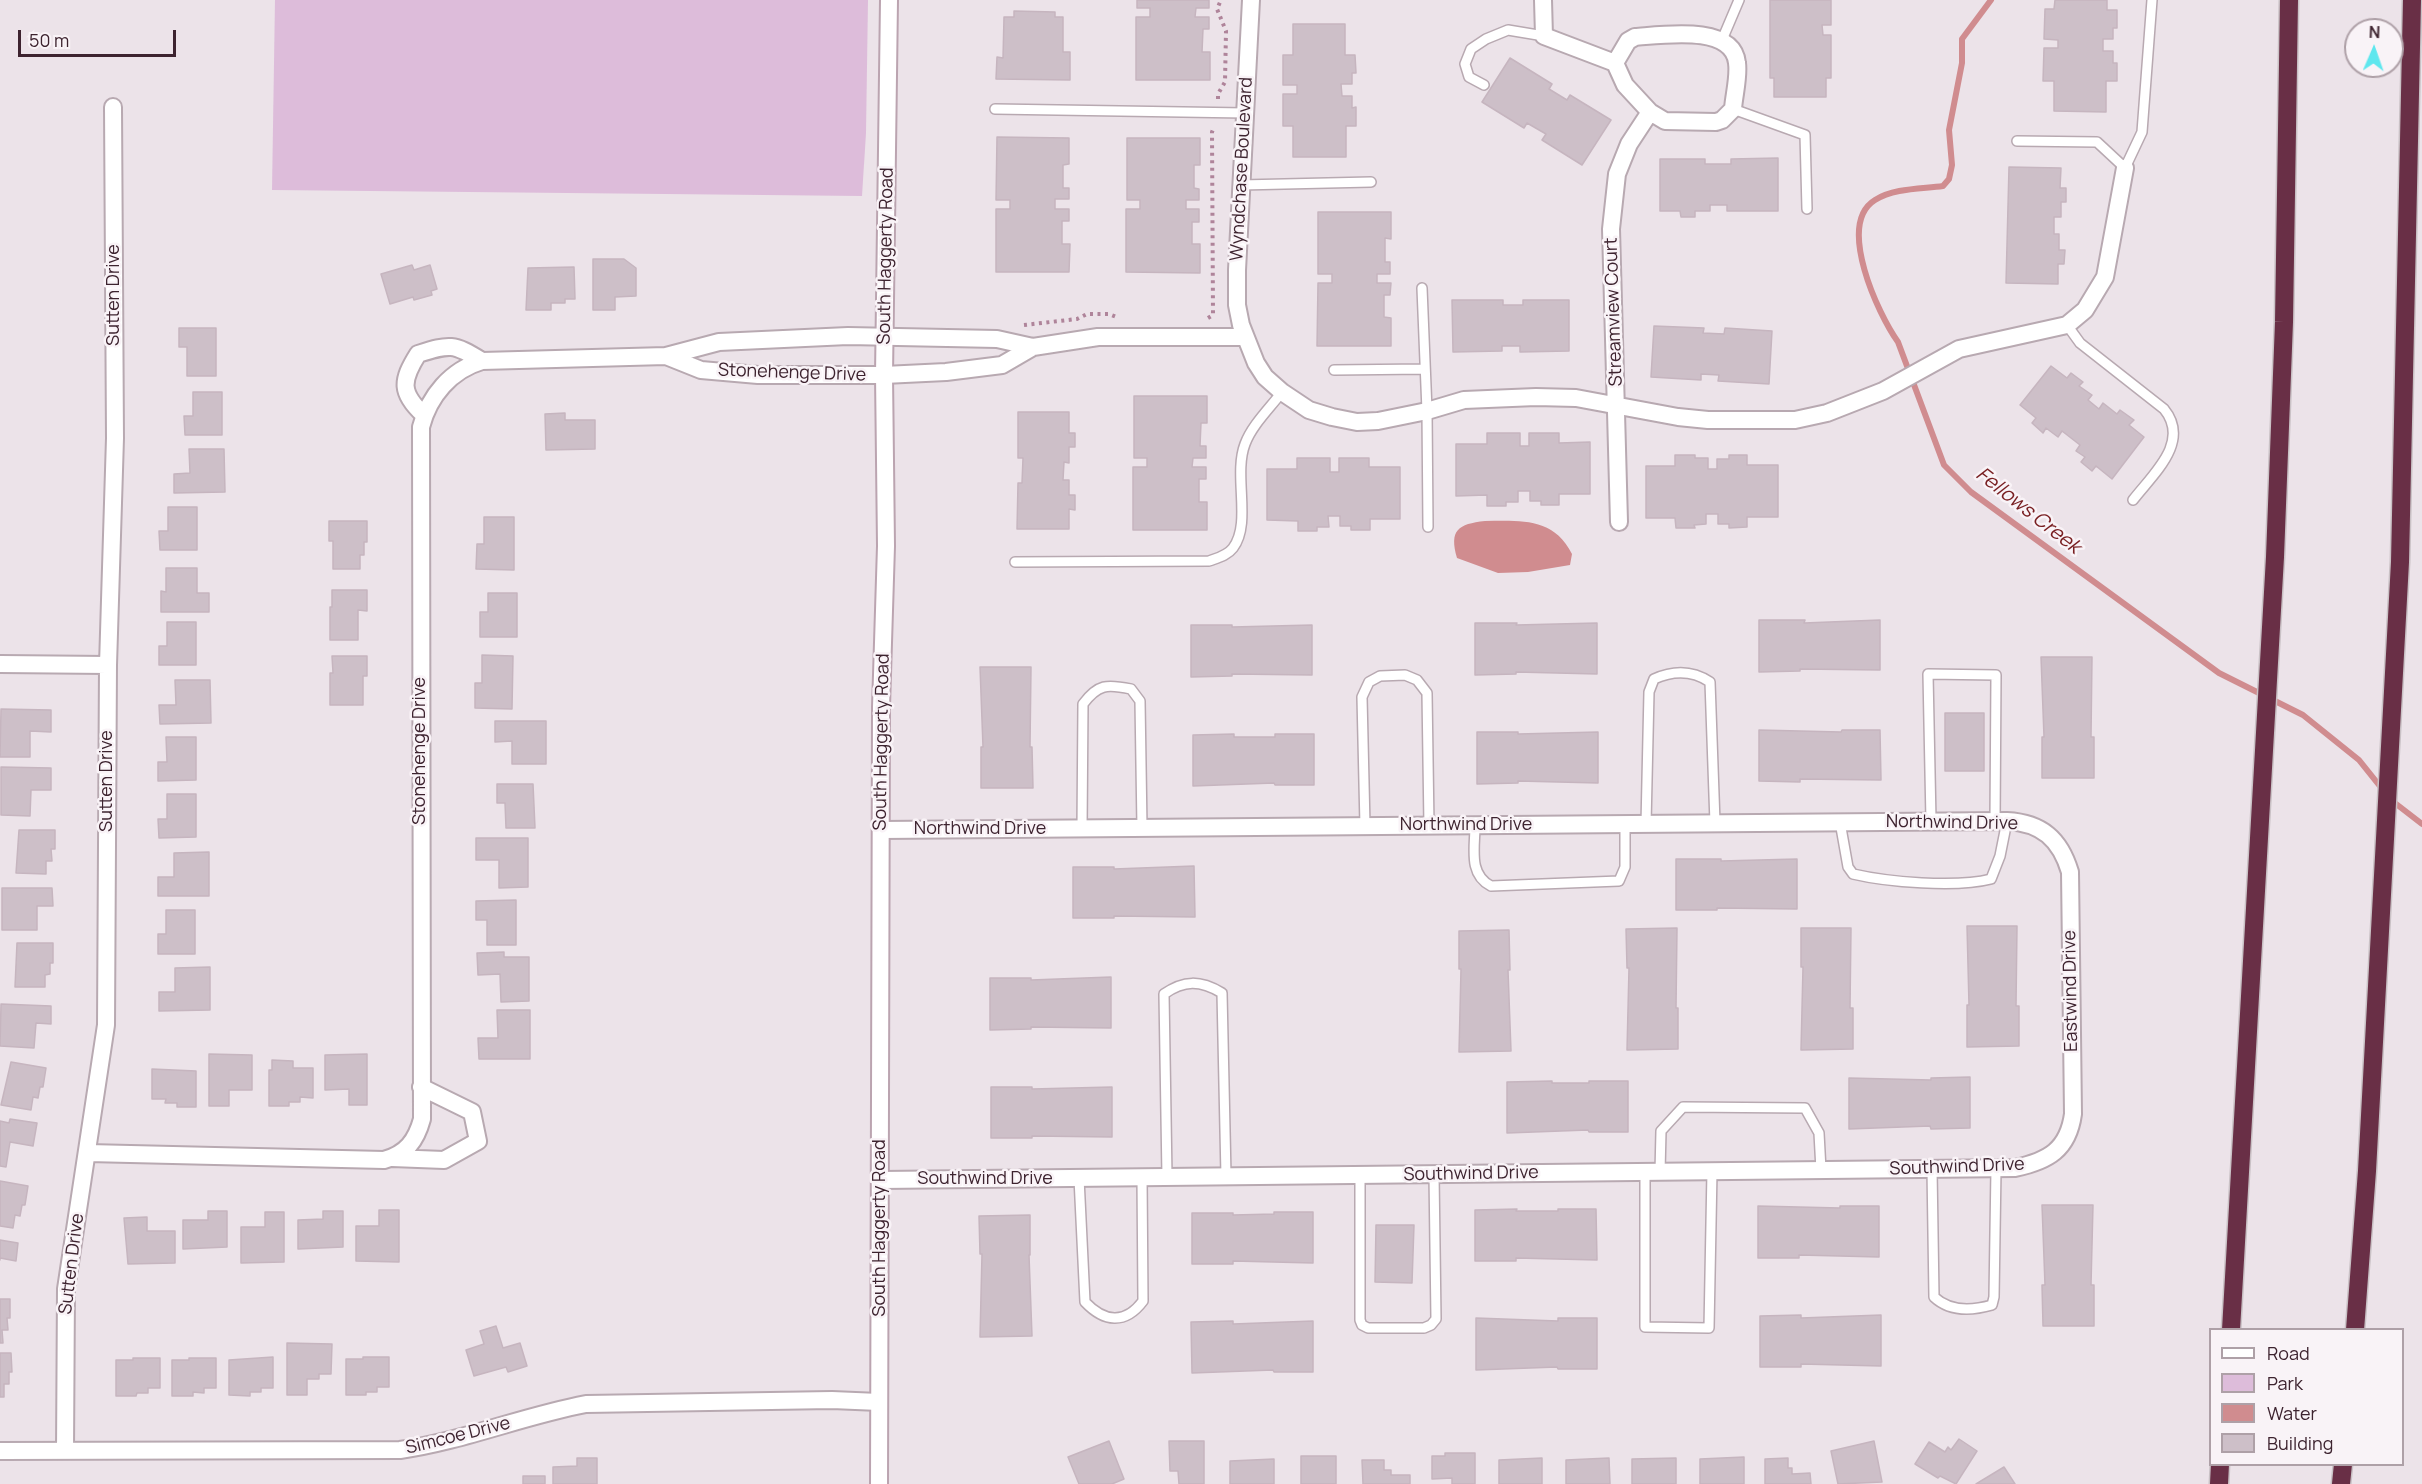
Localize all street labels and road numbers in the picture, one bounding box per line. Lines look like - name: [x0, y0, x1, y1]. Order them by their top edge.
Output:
- street label: Wyndchase Boulevard: [1226, 76, 1258, 262]
- street label: South Haggerty Road: [874, 167, 898, 345]
- street label: Streamview Court: [1601, 237, 1627, 387]
- street label: Sutten Drive: [103, 244, 125, 346]
- street label: Stonehenge Drive: [718, 360, 866, 386]
- street label: South Haggerty Road: [870, 653, 894, 831]
- street label: Stonehenge Drive: [409, 677, 431, 825]
- street label: Sutten Drive: [96, 730, 118, 832]
- street label: Northwind Drive: [1886, 811, 2018, 835]
- street label: Northwind Drive: [1400, 814, 1532, 836]
- street label: Northwind Drive: [914, 818, 1046, 840]
- street label: Eastwind Drive: [2059, 930, 2083, 1052]
- street label: South Haggerty Road: [869, 1139, 891, 1317]
- street label: Southwind Drive: [1889, 1154, 2025, 1180]
- street label: Southwind Drive: [1403, 1162, 1539, 1186]
- street label: Southwind Drive: [917, 1168, 1053, 1190]
- street label: Sutten Drive: [55, 1212, 89, 1316]
- street label: Simcoe Drive: [403, 1413, 513, 1459]

